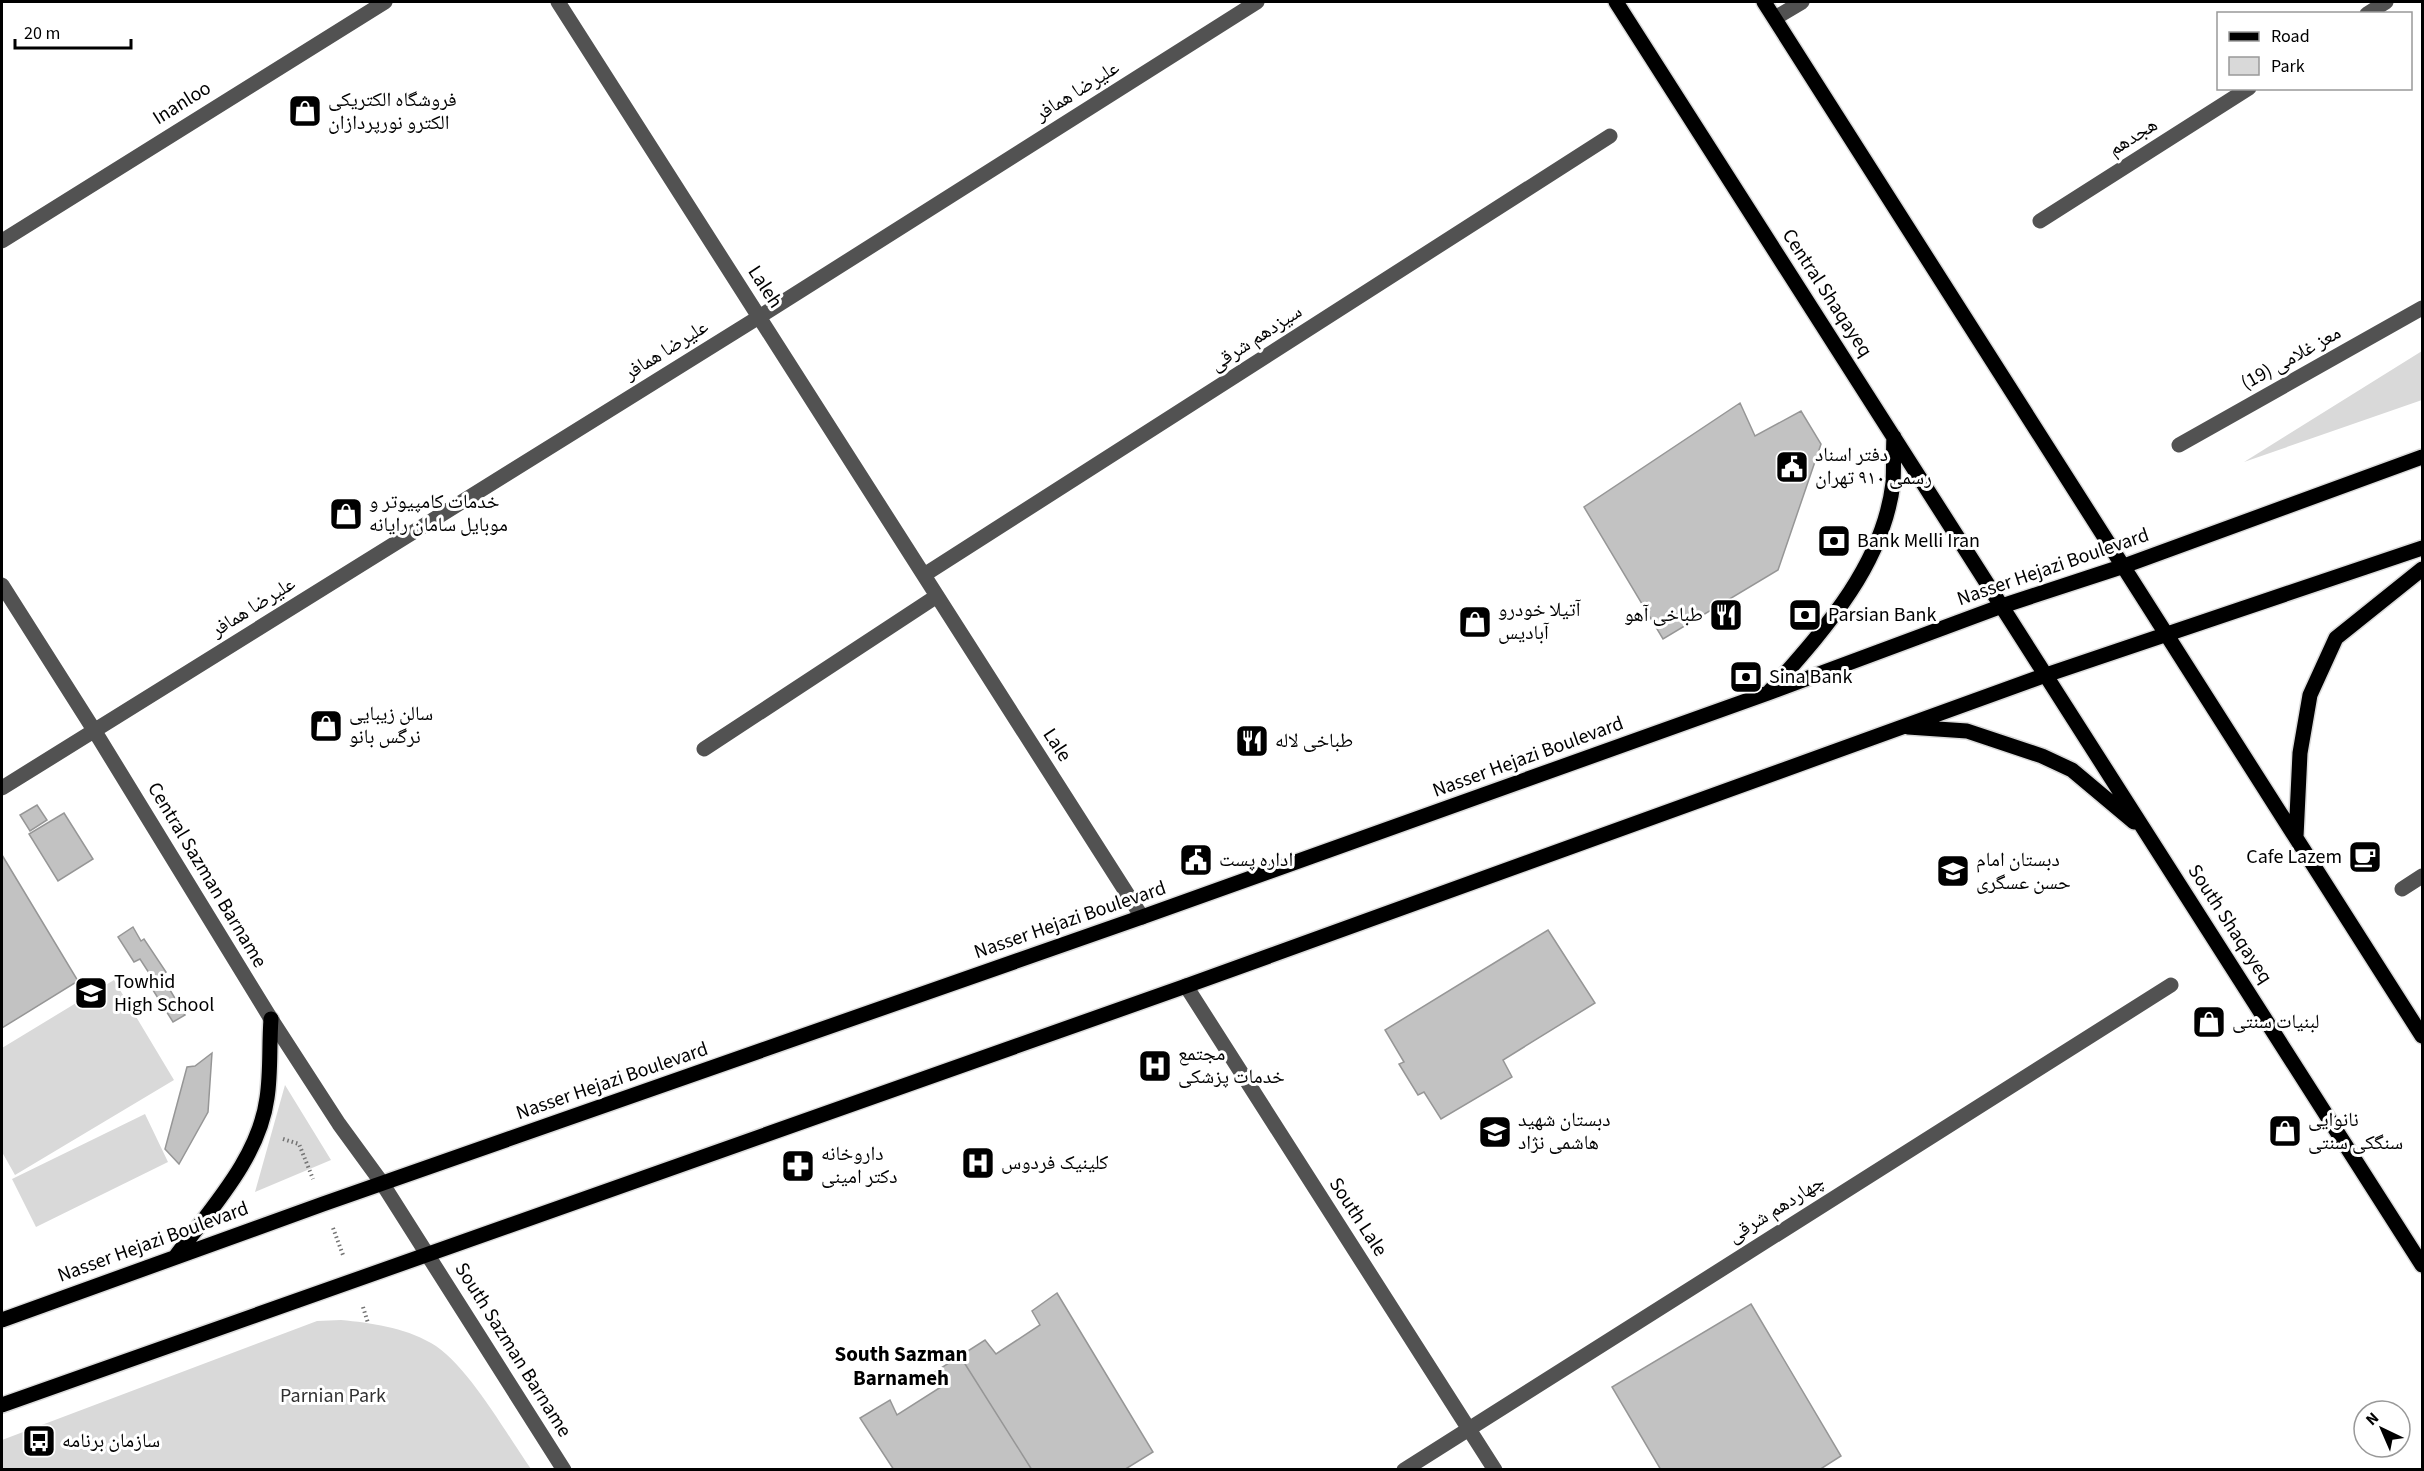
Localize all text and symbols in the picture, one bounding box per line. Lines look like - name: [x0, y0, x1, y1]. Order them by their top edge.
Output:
- scale bar: [15, 12, 130, 50]
- legend: [2217, 12, 2412, 90]
- text: 20 m: [24, 21, 60, 46]
- text: Road: [2271, 24, 2310, 49]
- street label: علیرضا همافر: [1028, 54, 1125, 129]
- text: Park: [2271, 54, 2305, 79]
- street label: Inanloo: [147, 74, 217, 132]
- place label: فروشگاه الکتریکی الکترو نورپردازان: [328, 86, 457, 137]
- shop icon: فروشگاه الکتریکی الکترو نورپردازان: [287, 93, 323, 129]
- street label: هجدهم: [2103, 111, 2163, 163]
- street label: Central Shaqayeq: [1775, 223, 1879, 363]
- street label: Laleh: [741, 260, 789, 314]
- street label: سیزدهم شرقی: [1204, 298, 1308, 378]
- street label: علیرضا همافر: [617, 313, 714, 388]
- street label: معز غلامی (19): [2236, 319, 2346, 397]
- place label: دفتر اسناد رسمی ۹۱۰ تهران: [1815, 441, 1932, 492]
- public building icon: دفتر اسناد رسمی ۹۱۰ تهران: [1774, 449, 1810, 485]
- place label: خدمات کامپیوتر و موبایل سامان رایانه: [369, 488, 508, 539]
- shop icon: خدمات کامپیوتر و موبایل سامان رایانه: [328, 496, 364, 532]
- street label: Nasser Hejazi Boulevard: [1953, 521, 2153, 613]
- bank icon: Bank Melli Iran: [1816, 523, 1852, 559]
- place label: Bank Melli Iran: [1857, 527, 1980, 555]
- street label: علیرضا همافر: [204, 570, 301, 645]
- place label: آتیلا خودرو آبادیس: [1498, 596, 1581, 647]
- restaurant icon: طباخی آهو: [1708, 597, 1744, 633]
- bank icon: Parsian Bank: [1787, 597, 1823, 633]
- place label: طباخی آهو: [1624, 601, 1703, 629]
- place label: Parsian Bank: [1828, 601, 1937, 629]
- shop icon: آتیلا خودرو آبادیس: [1457, 604, 1493, 640]
- bank icon: Sina Bank: [1728, 659, 1764, 695]
- place label: Sina Bank: [1769, 663, 1852, 691]
- place label: سالن زیبایی نرگس بانو: [349, 700, 433, 751]
- shop icon: سالن زیبایی نرگس بانو: [308, 708, 344, 744]
- street label: Nasser Hejazi Boulevard: [1429, 709, 1627, 805]
- street label: Lale: [1036, 723, 1078, 767]
- restaurant icon: طباخی لاله: [1234, 723, 1270, 759]
- place label: طباخی لاله: [1275, 727, 1353, 755]
- street label: Central Sazman Barname: [140, 777, 274, 973]
- cafe icon: Cafe Lazem: [2347, 839, 2383, 875]
- public building icon: اداره پست: [1178, 842, 1214, 878]
- place label: Cafe Lazem: [2246, 843, 2342, 871]
- place label: اداره پست: [1219, 846, 1293, 874]
- place label: دبستان امام حسن عسگری: [1976, 846, 2071, 897]
- school or university icon: دبستان امام حسن عسگری: [1935, 853, 1971, 889]
- street label: South Shaqayeq: [2181, 859, 2279, 989]
- street label: Nasser Hejazi Boulevard: [970, 874, 1170, 966]
- place label: Towhid High School: [114, 968, 214, 1019]
- school or university icon: Towhid High School: [73, 975, 109, 1011]
- shop icon: لبنیات سنتی: [2191, 1004, 2227, 1040]
- place label: لبنیات سنتی: [2232, 1008, 2320, 1036]
- street label: Nasser Hejazi Boulevard: [512, 1035, 712, 1127]
- place label: مجتمع خدمات پزشکی: [1178, 1040, 1285, 1091]
- hospital icon: مجتمع خدمات پزشکی: [1137, 1048, 1173, 1084]
- place label: دبستان شهید هاشمی نژاد: [1518, 1106, 1610, 1157]
- place label: نانوایی سنگکی سنتی: [2308, 1106, 2403, 1157]
- shop icon: نانوایی سنگکی سنتی: [2267, 1113, 2303, 1149]
- school or university icon: دبستان شهید هاشمی نژاد: [1477, 1114, 1513, 1150]
- place label: داروخانه دکتر امینی: [821, 1140, 898, 1191]
- hospital icon: کلینیک فردوس: [960, 1145, 996, 1181]
- pharmacy icon: داروخانه دکتر امینی: [780, 1148, 816, 1184]
- place label: کلینیک فردوس: [1001, 1149, 1108, 1177]
- street label: چهاردهم شرقی: [1722, 1168, 1830, 1250]
- street label: South Lale: [1322, 1172, 1394, 1262]
- street label: Nasser Hejazi Boulevard: [54, 1194, 252, 1290]
- street label: South Sazman Barname: [448, 1257, 578, 1443]
- district label: South Sazman Barnameh: [835, 1339, 967, 1393]
- park label: Parnian Park: [280, 1382, 386, 1410]
- north arrow: [2352, 1399, 2412, 1459]
- text: N: [2361, 1407, 2384, 1431]
- bus stop icon: سازمان برنامه: [21, 1423, 57, 1459]
- place label: سازمان برنامه: [62, 1427, 160, 1455]

